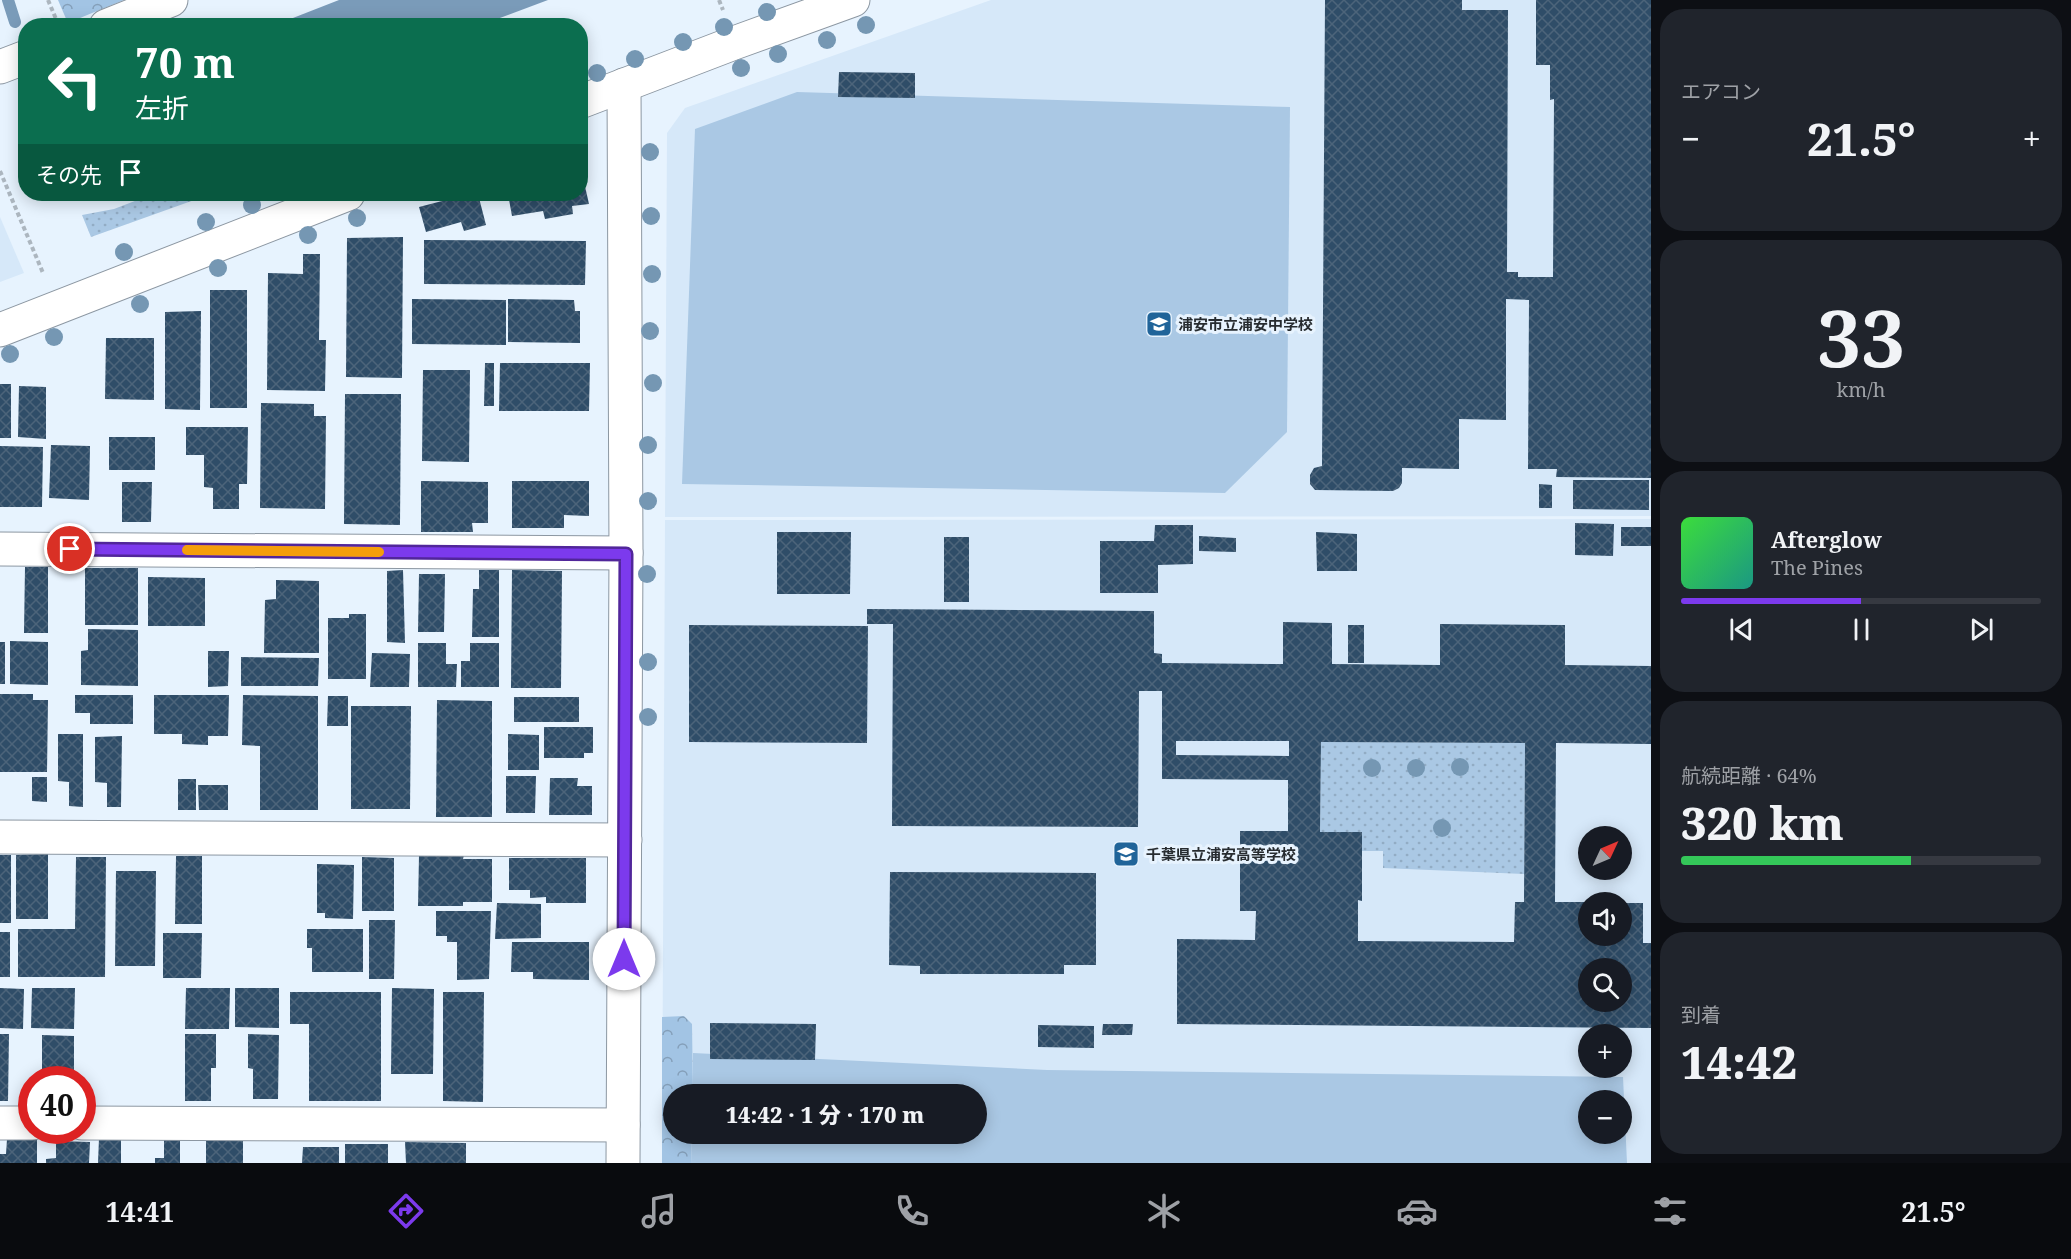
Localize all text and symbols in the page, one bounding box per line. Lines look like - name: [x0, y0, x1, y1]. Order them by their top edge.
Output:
- text: 70 m: [135, 33, 235, 90]
- icon: left: [36, 42, 114, 120]
- text: エアコン: [1681, 78, 1761, 105]
- text: 左折: [135, 89, 189, 126]
- text: 21.5°: [1807, 108, 1916, 169]
- text: −: [1681, 116, 1700, 161]
- text: +: [2023, 116, 2041, 161]
- icon: arrive: [114, 156, 147, 189]
- text: その先: [36, 159, 102, 189]
- text: 33: [1817, 284, 1905, 390]
- school or university icon: 浦安市立浦安中学校: [1144, 309, 1174, 339]
- place label: 浦安市立浦安中学校: [1178, 314, 1313, 334]
- text: km/h: [1836, 376, 1886, 403]
- pin: [44, 523, 95, 574]
- text: Afterglow: [1771, 524, 1882, 554]
- icon: arrive: [53, 532, 86, 565]
- text: The Pines: [1771, 554, 1863, 581]
- icon: previous: [1725, 613, 1758, 646]
- icon: pause: [1845, 613, 1878, 646]
- icon: next: [1965, 613, 1998, 646]
- text: 航続距離 · 64%: [1681, 762, 1817, 789]
- text: 320 km: [1681, 792, 1844, 853]
- north arrow: [1578, 826, 1632, 880]
- map controls: [1578, 826, 1632, 1144]
- school or university icon: 千葉県立浦安高等学校: [1111, 839, 1141, 869]
- place label: 千葉県立浦安高等学校: [1146, 844, 1296, 864]
- button: sound: [1578, 892, 1632, 946]
- position arrow: [592, 927, 656, 991]
- button: search: [1578, 958, 1632, 1012]
- text: 到着: [1681, 1001, 1721, 1028]
- button: +: [1578, 1024, 1632, 1078]
- text: 14:42: [1681, 1031, 1797, 1092]
- speed limit sign: 40: [18, 1066, 96, 1144]
- button: −: [1578, 1090, 1632, 1144]
- text: 14:42 · 1 分 · 170 m: [726, 1099, 924, 1129]
- icon: directions: [385, 1190, 427, 1232]
- icon: music: [638, 1190, 680, 1232]
- icon: phone: [891, 1190, 933, 1232]
- icon: climate: [1143, 1190, 1185, 1232]
- icon: car: [1396, 1190, 1438, 1232]
- icon: filters: [1649, 1190, 1691, 1232]
- text: 14:41: [105, 1193, 175, 1230]
- text: 21.5°: [1901, 1193, 1966, 1230]

